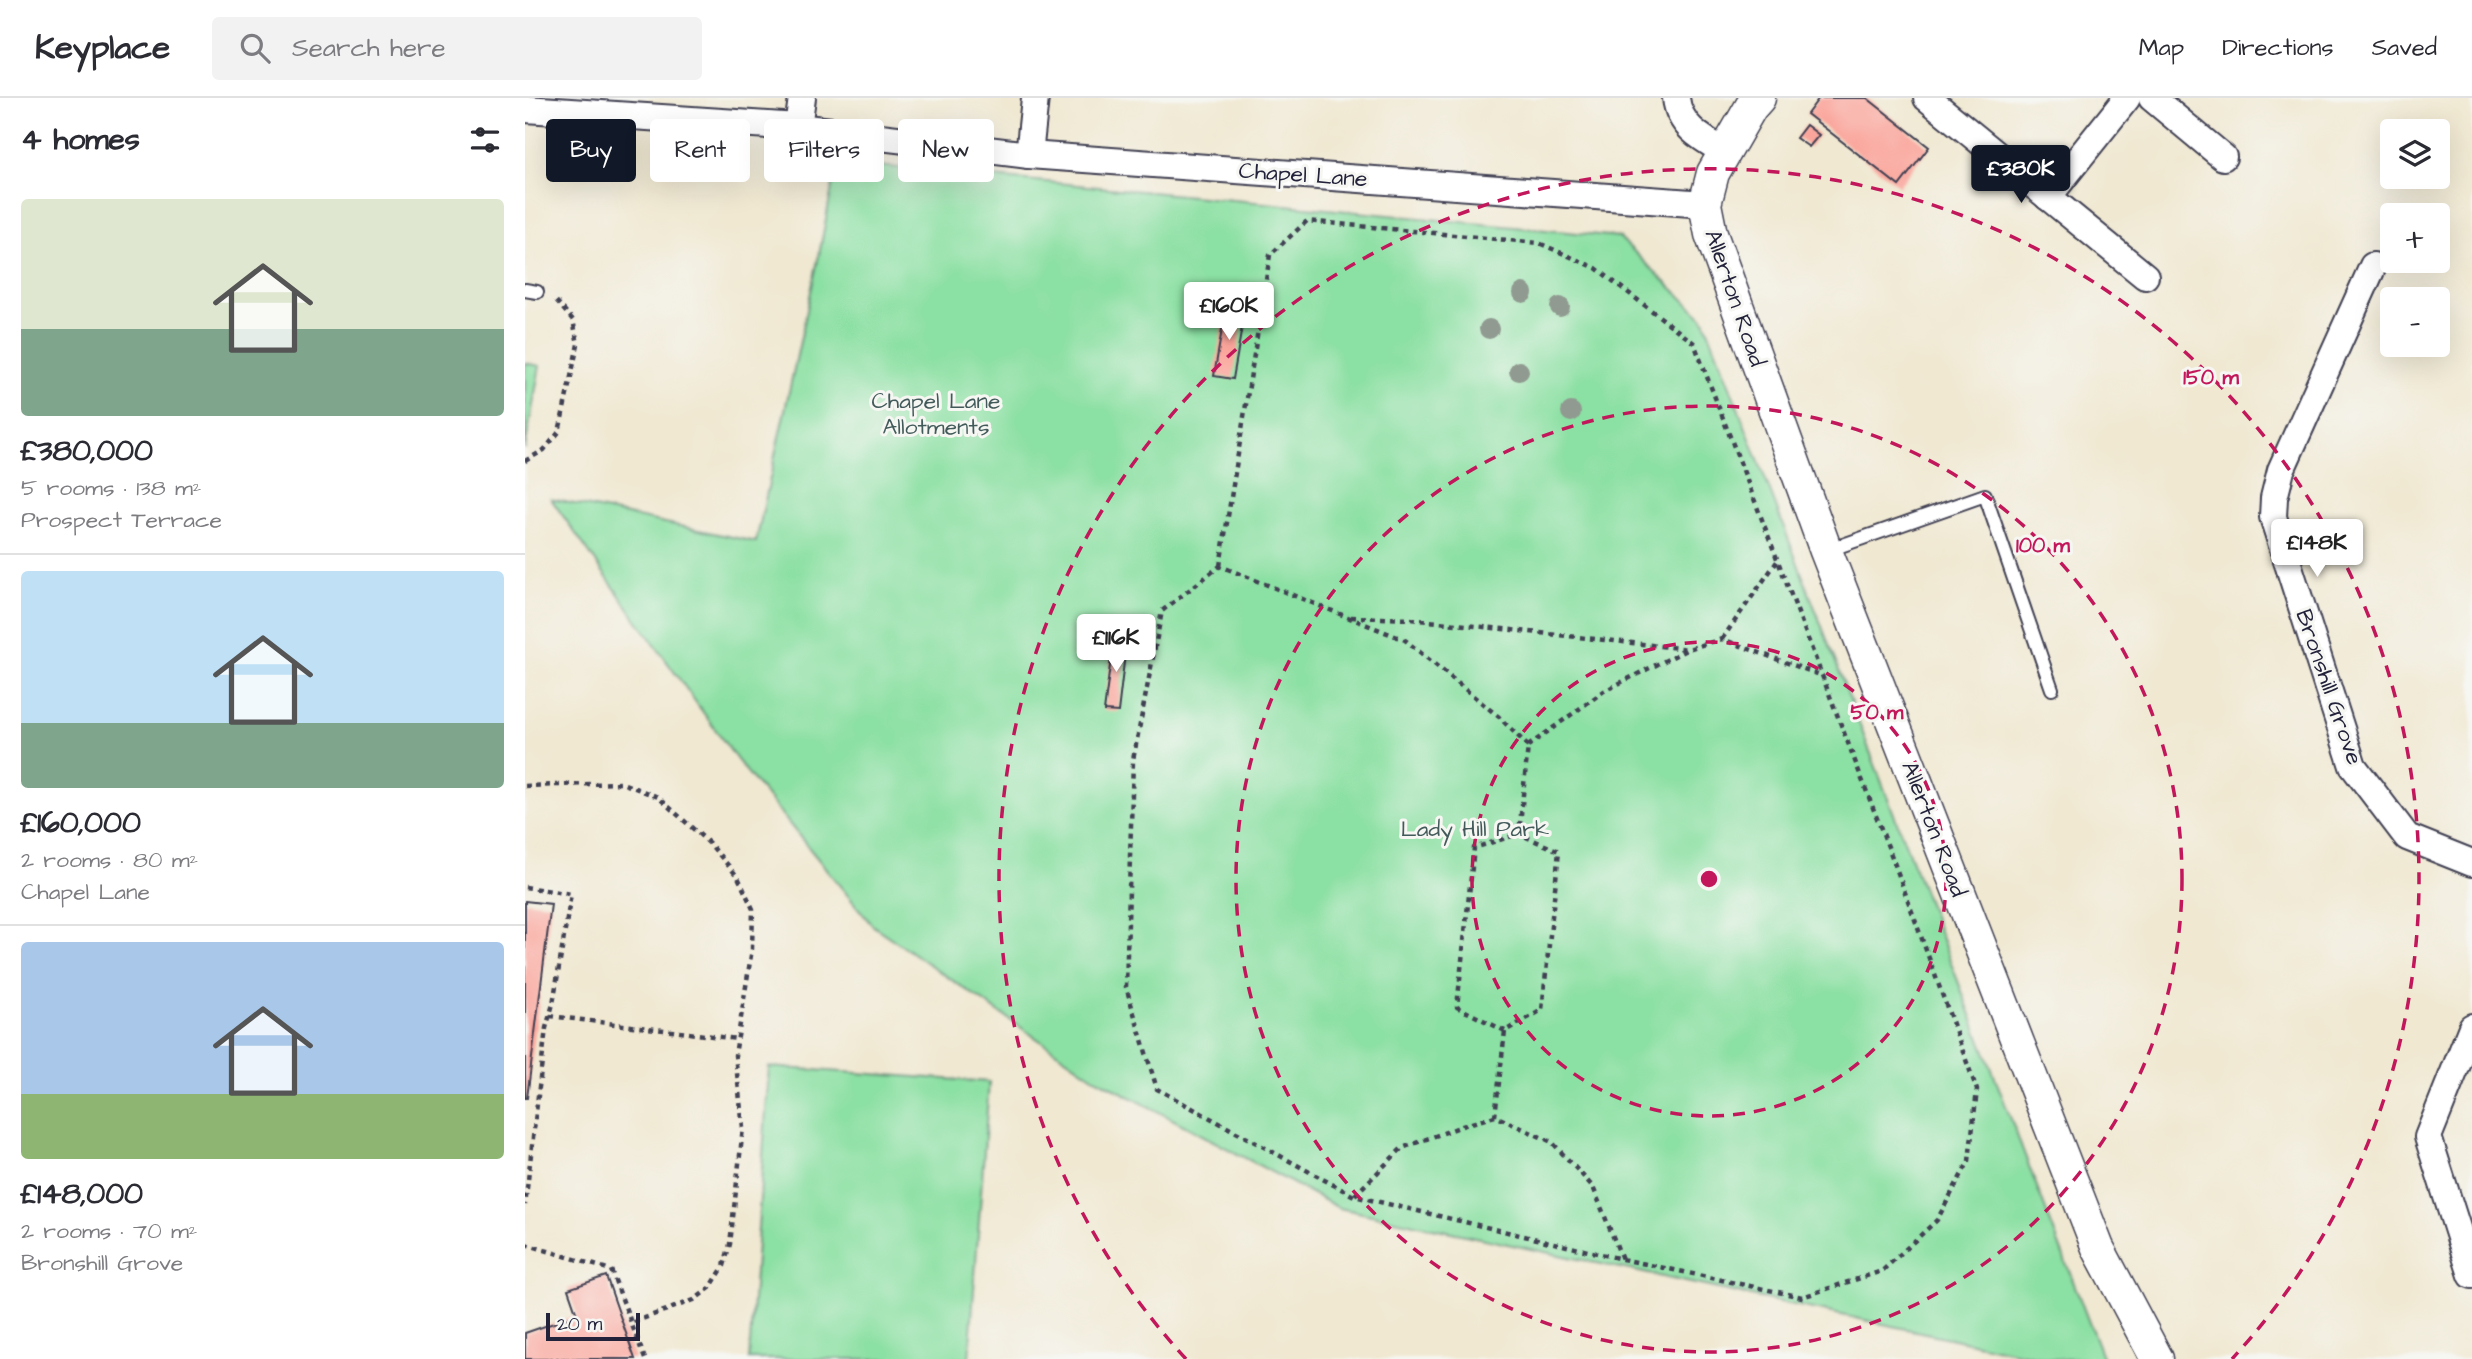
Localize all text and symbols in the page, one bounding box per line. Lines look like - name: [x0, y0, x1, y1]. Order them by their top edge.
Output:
- search box: [212, 17, 702, 80]
- text: Keyplace: [35, 25, 170, 71]
- icon: search: [236, 29, 274, 67]
- text: Search here: [292, 30, 445, 66]
- text: Map: [2139, 31, 2184, 65]
- text: Directions: [2222, 31, 2334, 65]
- text: Saved: [2372, 31, 2437, 65]
- text: 4 homes: [21, 119, 140, 161]
- chip: Buy: [546, 119, 636, 182]
- chip: Rent: [650, 119, 750, 182]
- chip: Filters: [764, 119, 884, 182]
- chip: New: [898, 119, 994, 182]
- map controls: [2380, 119, 2450, 357]
- button: layers: [2380, 119, 2450, 189]
- icon: filters: [466, 121, 504, 159]
- pin: £380K: [1972, 146, 2070, 205]
- text: £380K: [1987, 152, 2055, 184]
- street label: Chapel Lane: [1238, 155, 1368, 195]
- button: +: [2380, 203, 2450, 273]
- street label: Allerton Road: [1697, 225, 1773, 371]
- icon: home: [200, 245, 326, 371]
- pin: £160K: [1180, 282, 1278, 342]
- button: −: [2380, 287, 2450, 357]
- text: £160K: [1200, 289, 1258, 321]
- text: 150 m: [2183, 363, 2239, 392]
- park label: Chapel Lane Allotments: [871, 385, 1001, 443]
- text: £380,000: [21, 430, 153, 472]
- text: 5 rooms · 138 m²: [21, 472, 201, 504]
- text: Prospect Terrace: [21, 504, 222, 536]
- pin: £148K: [2268, 519, 2366, 579]
- text: £148K: [2287, 526, 2347, 558]
- text: 100 m: [2016, 531, 2071, 560]
- street label: Bronshill Grove: [2287, 605, 2371, 769]
- pin: £116K: [1067, 614, 1165, 674]
- icon: home: [200, 617, 326, 743]
- text: £116K: [1093, 621, 1139, 653]
- text: 50 m: [1851, 698, 1904, 727]
- street label: Allerton Road: [1893, 757, 1975, 902]
- text: £160,000: [21, 802, 141, 844]
- park label: Lady Hill Park: [1401, 813, 1549, 846]
- text: 2 rooms · 80 m²: [21, 844, 198, 876]
- centre of rings: [1697, 867, 1721, 891]
- text: Chapel Lane: [21, 876, 150, 908]
- icon: home: [200, 988, 326, 1114]
- text: £148,000: [21, 1173, 143, 1215]
- text: 2 rooms · 70 m²: [21, 1215, 197, 1247]
- text: Bronshill Grove: [21, 1247, 183, 1279]
- scale bar: [546, 1310, 641, 1342]
- text: 20 m: [557, 1311, 602, 1338]

